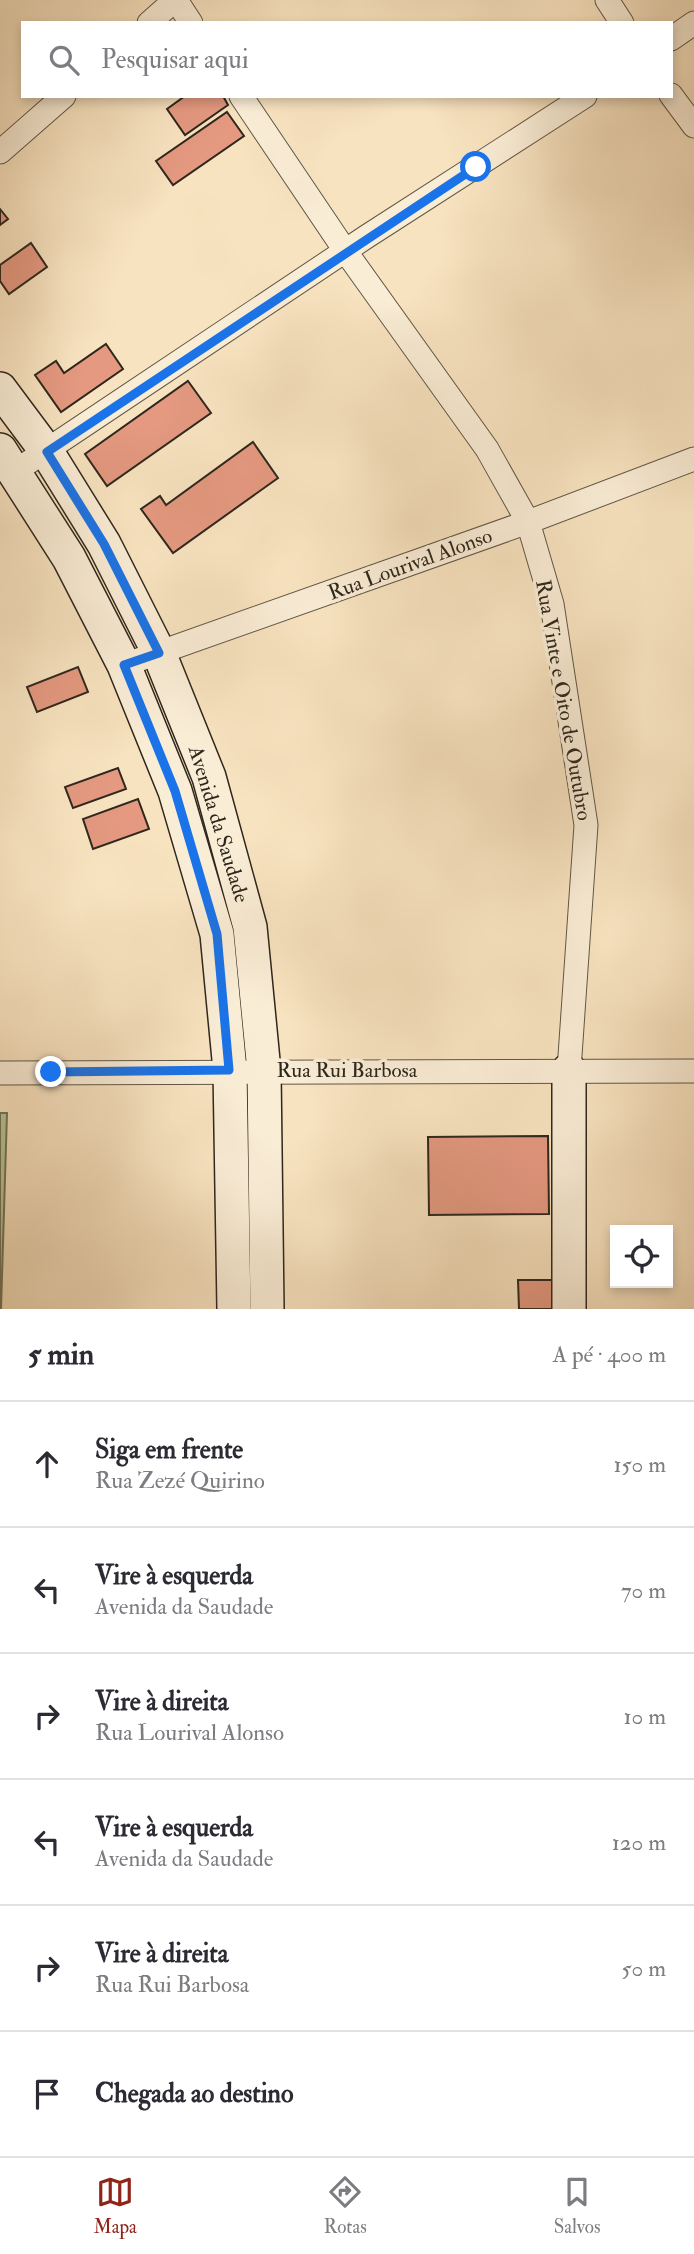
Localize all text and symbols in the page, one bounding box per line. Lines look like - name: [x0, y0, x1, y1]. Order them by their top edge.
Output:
- search box: [21, 21, 673, 98]
- icon: search: [45, 41, 83, 79]
- text: Pesquisar aqui: [101, 44, 249, 76]
- route start: [460, 151, 491, 182]
- street label: Rua Lourival Alonso: [324, 522, 496, 607]
- street label: Rua Vinte e Oito de Outubro: [529, 578, 598, 823]
- street label: Avenida da Saudade: [182, 741, 255, 906]
- route end: [35, 1056, 66, 1087]
- street label: Rua Rui Barbosa: [277, 1057, 418, 1084]
- map controls: [610, 1225, 673, 1288]
- button: locate: [610, 1225, 673, 1288]
- text: 5 min: [28, 1336, 94, 1373]
- text: A pé · 400 m: [552, 1340, 666, 1369]
- text: Siga em frente: [95, 1434, 243, 1466]
- icon: ahead: [28, 1445, 66, 1483]
- text: 150 m: [613, 1450, 666, 1479]
- text: Rua Zezé Quirino: [95, 1466, 265, 1495]
- text: Vire à esquerda: [95, 1560, 253, 1592]
- icon: left: [28, 1571, 66, 1609]
- text: 70 m: [621, 1576, 666, 1605]
- text: Avenida da Saudade: [95, 1592, 273, 1621]
- text: Vire à direita: [95, 1686, 228, 1718]
- icon: right: [28, 1697, 66, 1735]
- text: 10 m: [623, 1702, 666, 1731]
- text: Rua Lourival Alonso: [95, 1718, 284, 1747]
- text: Vire à esquerda: [95, 1812, 253, 1844]
- icon: left: [28, 1823, 66, 1861]
- text: 120 m: [612, 1828, 666, 1857]
- text: Avenida da Saudade: [95, 1844, 273, 1873]
- text: Vire à direita: [95, 1938, 228, 1970]
- icon: right: [28, 1949, 66, 1987]
- text: 50 m: [622, 1954, 666, 1983]
- text: Rua Rui Barbosa: [95, 1970, 249, 1999]
- icon: arrive: [28, 2075, 66, 2113]
- text: Chegada ao destino: [95, 2078, 293, 2110]
- tab: Mapa: [93, 2173, 137, 2239]
- tab: Rotas: [324, 2173, 367, 2239]
- tab: Salvos: [554, 2173, 601, 2239]

